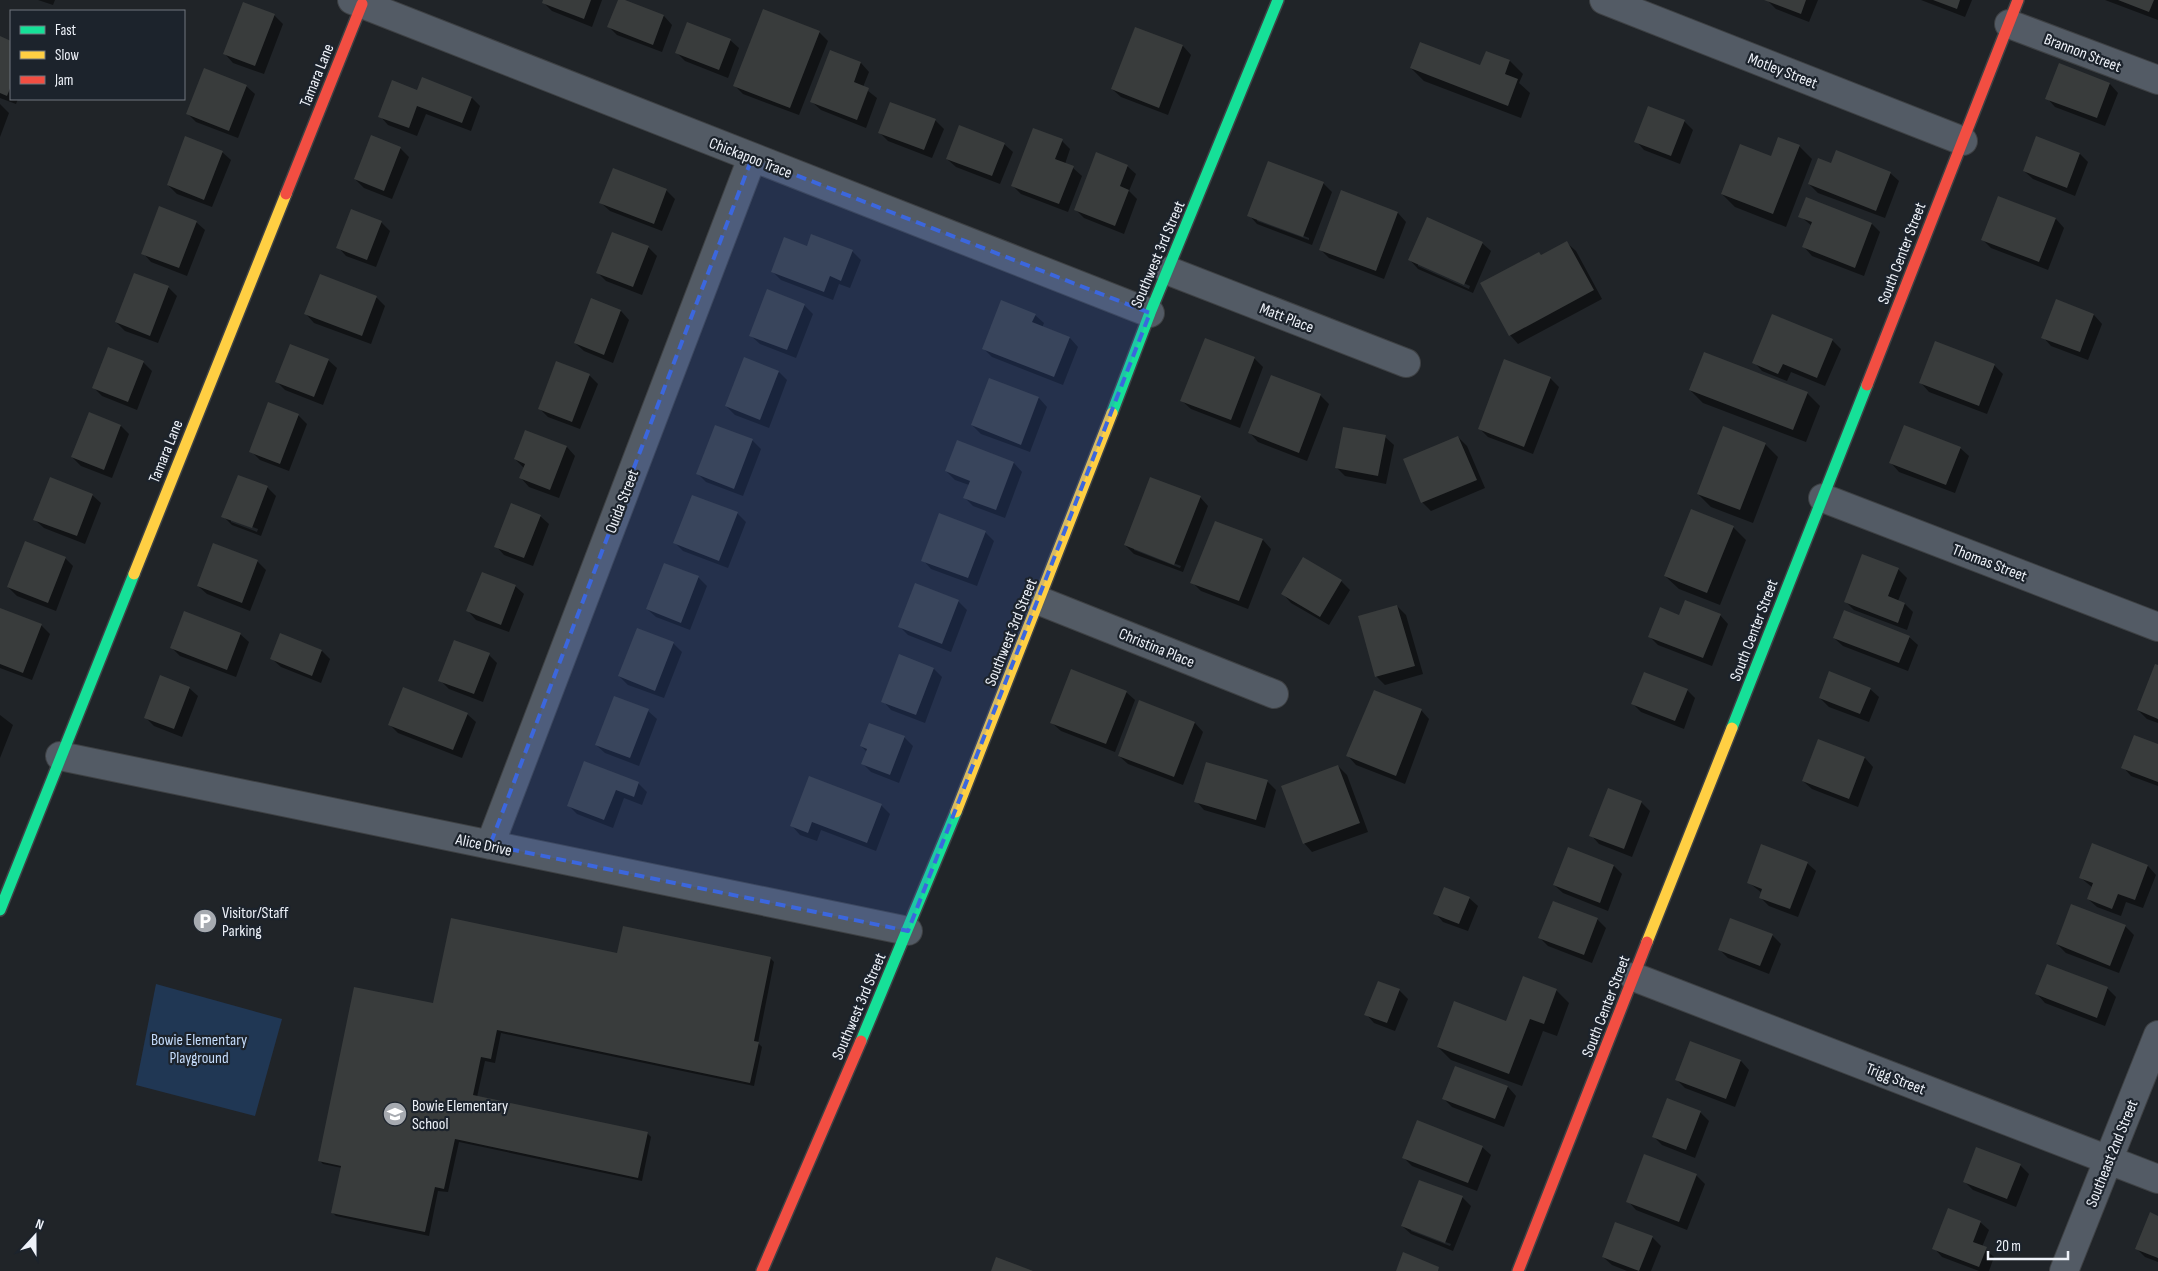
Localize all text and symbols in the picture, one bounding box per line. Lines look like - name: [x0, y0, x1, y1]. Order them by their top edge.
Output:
- legend: [10, 10, 185, 100]
- text: Fast: [55, 21, 77, 40]
- street label: Brannon Street: [2041, 30, 2124, 77]
- street label: Tamara Lane: [296, 41, 339, 110]
- text: Slow: [55, 46, 79, 65]
- street label: Motley Street: [1745, 49, 1820, 93]
- text: Jam: [54, 71, 73, 90]
- street label: Chickapoo Trace: [706, 134, 795, 183]
- street label: Southwest 3rd Street: [1127, 198, 1190, 311]
- street label: South Center Street: [1874, 200, 1931, 307]
- street label: Matt Place: [1257, 299, 1316, 337]
- street label: Tamara Lane: [145, 417, 188, 486]
- street label: Ouida Street: [602, 467, 643, 536]
- street label: Thomas Street: [1949, 540, 2030, 586]
- street label: Southwest 3rd Street: [981, 576, 1042, 689]
- street label: South Center Street: [1726, 577, 1783, 684]
- street label: Christina Place: [1116, 625, 1197, 672]
- street label: Alice Drive: [453, 830, 513, 861]
- place label: Visitor/Staff Parking: [222, 904, 289, 941]
- parking icon: Visitor/Staff Parking: [192, 908, 218, 934]
- street label: Southwest 3rd Street: [828, 950, 891, 1063]
- street label: South Center Street: [1578, 953, 1635, 1060]
- park label: Bowie Elementary Playground: [151, 1031, 247, 1068]
- street label: Trigg Street: [1863, 1059, 1928, 1099]
- place label: Bowie Elementary School: [412, 1097, 508, 1134]
- street label: Southeast 2nd Street: [2082, 1097, 2143, 1210]
- school or university icon: Bowie Elementary School: [382, 1101, 408, 1127]
- north arrow: [10, 1211, 60, 1261]
- text: N: [33, 1215, 46, 1234]
- scale bar: [1988, 1228, 2068, 1260]
- text: 20 m: [1996, 1237, 2021, 1256]

